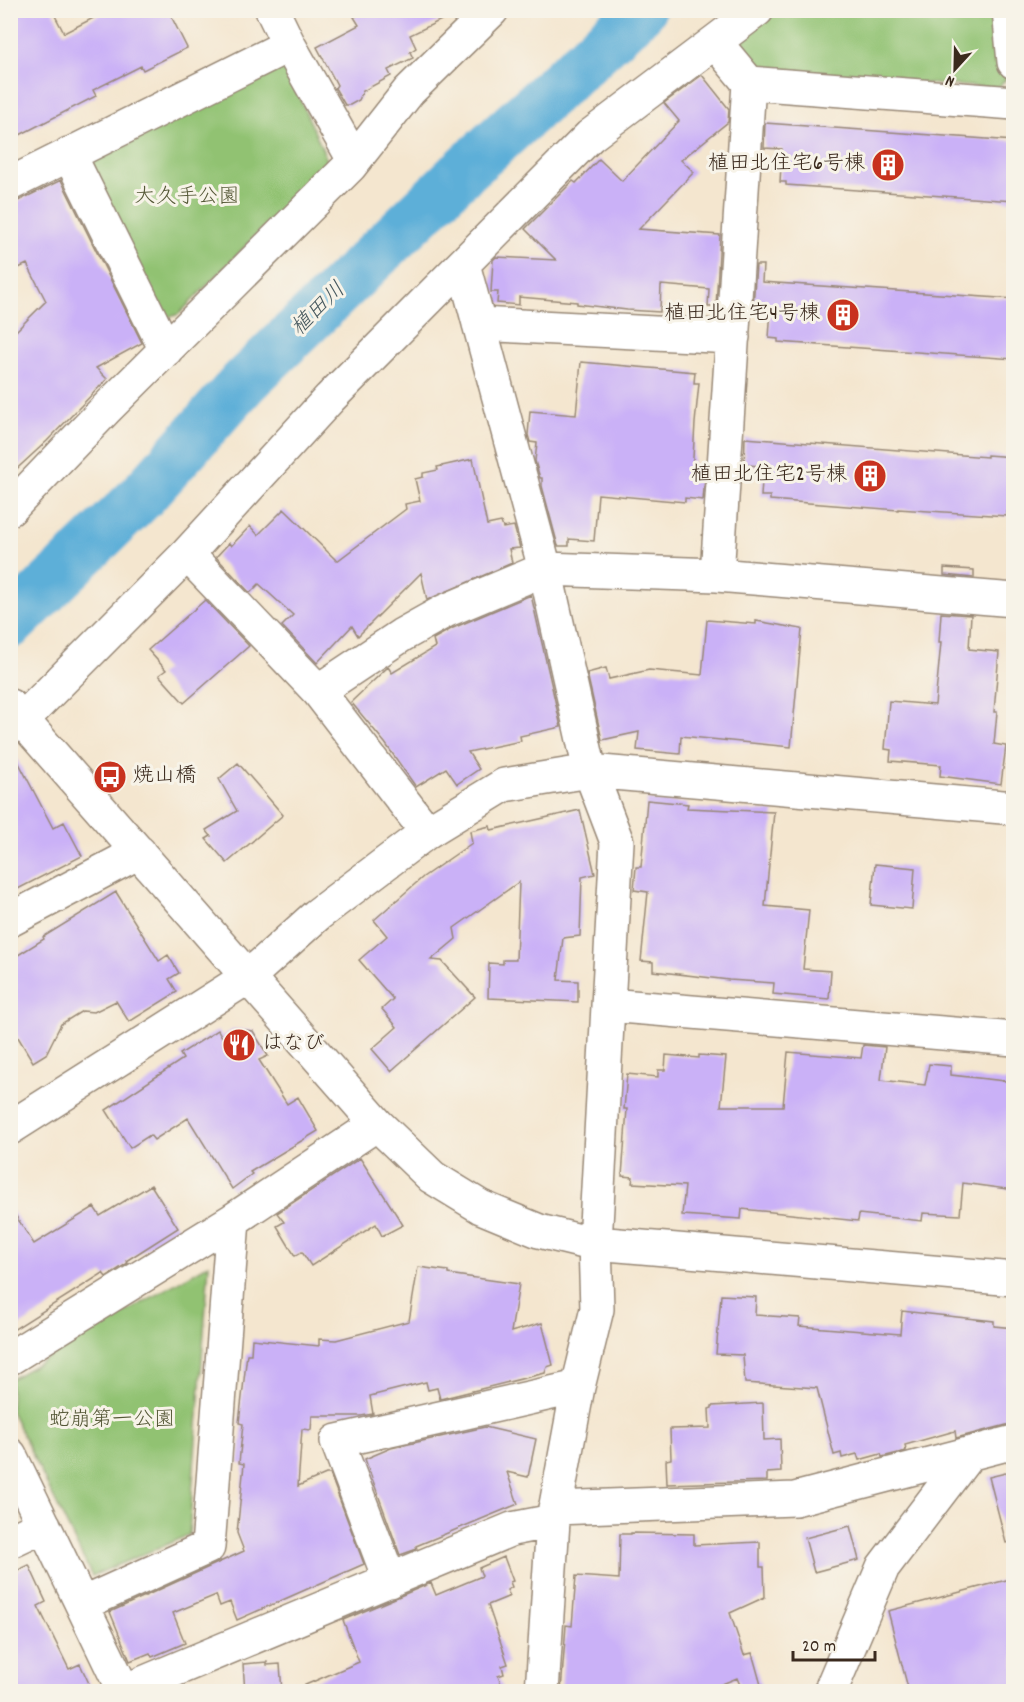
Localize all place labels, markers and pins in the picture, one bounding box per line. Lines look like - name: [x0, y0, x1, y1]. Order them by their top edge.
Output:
- building icon: 植田北住宅6号棟: [870, 147, 906, 183]
- place label: 植田北住宅6号棟: [708, 150, 865, 180]
- building icon: 植田北住宅4号棟: [825, 297, 861, 333]
- place label: 植田北住宅4号棟: [664, 300, 820, 330]
- building icon: 植田北住宅2号棟: [852, 458, 888, 494]
- place label: 植田北住宅2号棟: [691, 461, 847, 491]
- bus stop icon: 焼山橋: [92, 759, 128, 795]
- place label: 焼山橋: [133, 762, 196, 792]
- restaurant icon: はなび: [221, 1027, 257, 1063]
- place label: はなび: [262, 1030, 325, 1060]

